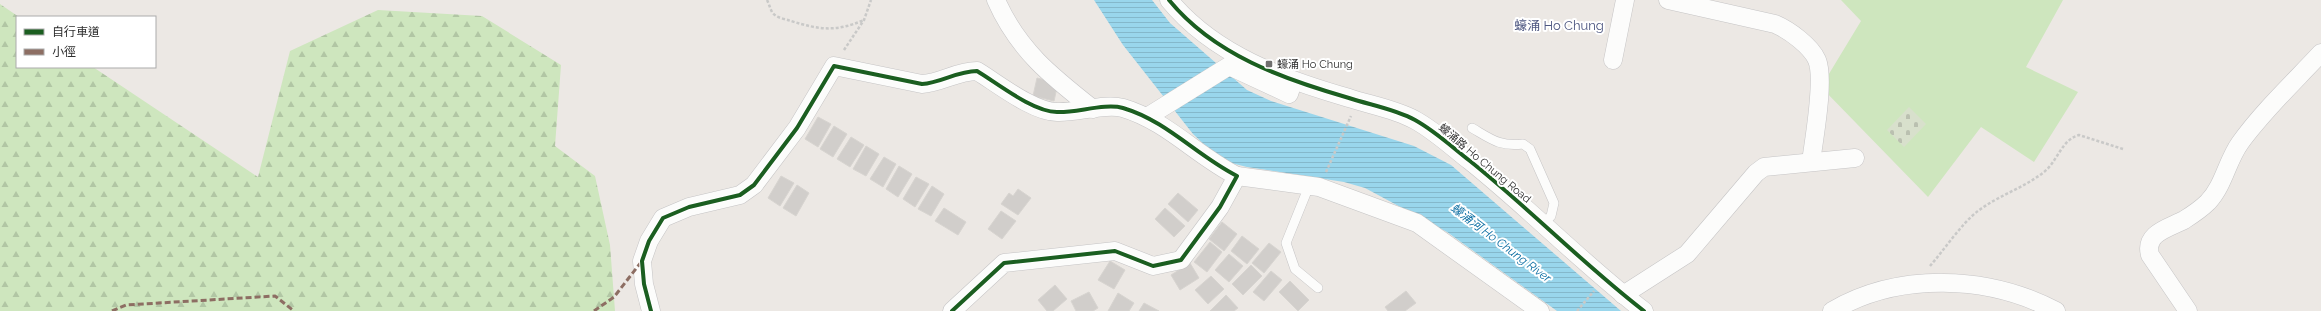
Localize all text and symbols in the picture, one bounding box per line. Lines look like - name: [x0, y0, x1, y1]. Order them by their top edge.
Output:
- legend: [16, 16, 156, 68]
- district label: 蠔涌 Ho Chung: [1514, 18, 1604, 33]
- text: 自行車道: [52, 25, 100, 39]
- text: 小徑: [52, 45, 76, 59]
- place label: 蠔涌 Ho Chung: [1277, 58, 1353, 71]
- marker: 蠔涌 Ho Chung: [1264, 59, 1274, 69]
- street label: 蠔涌路 Ho Chung Road: [1436, 121, 1533, 206]
- water label: 蠔涌河 Ho Chung River: [1448, 201, 1555, 286]

